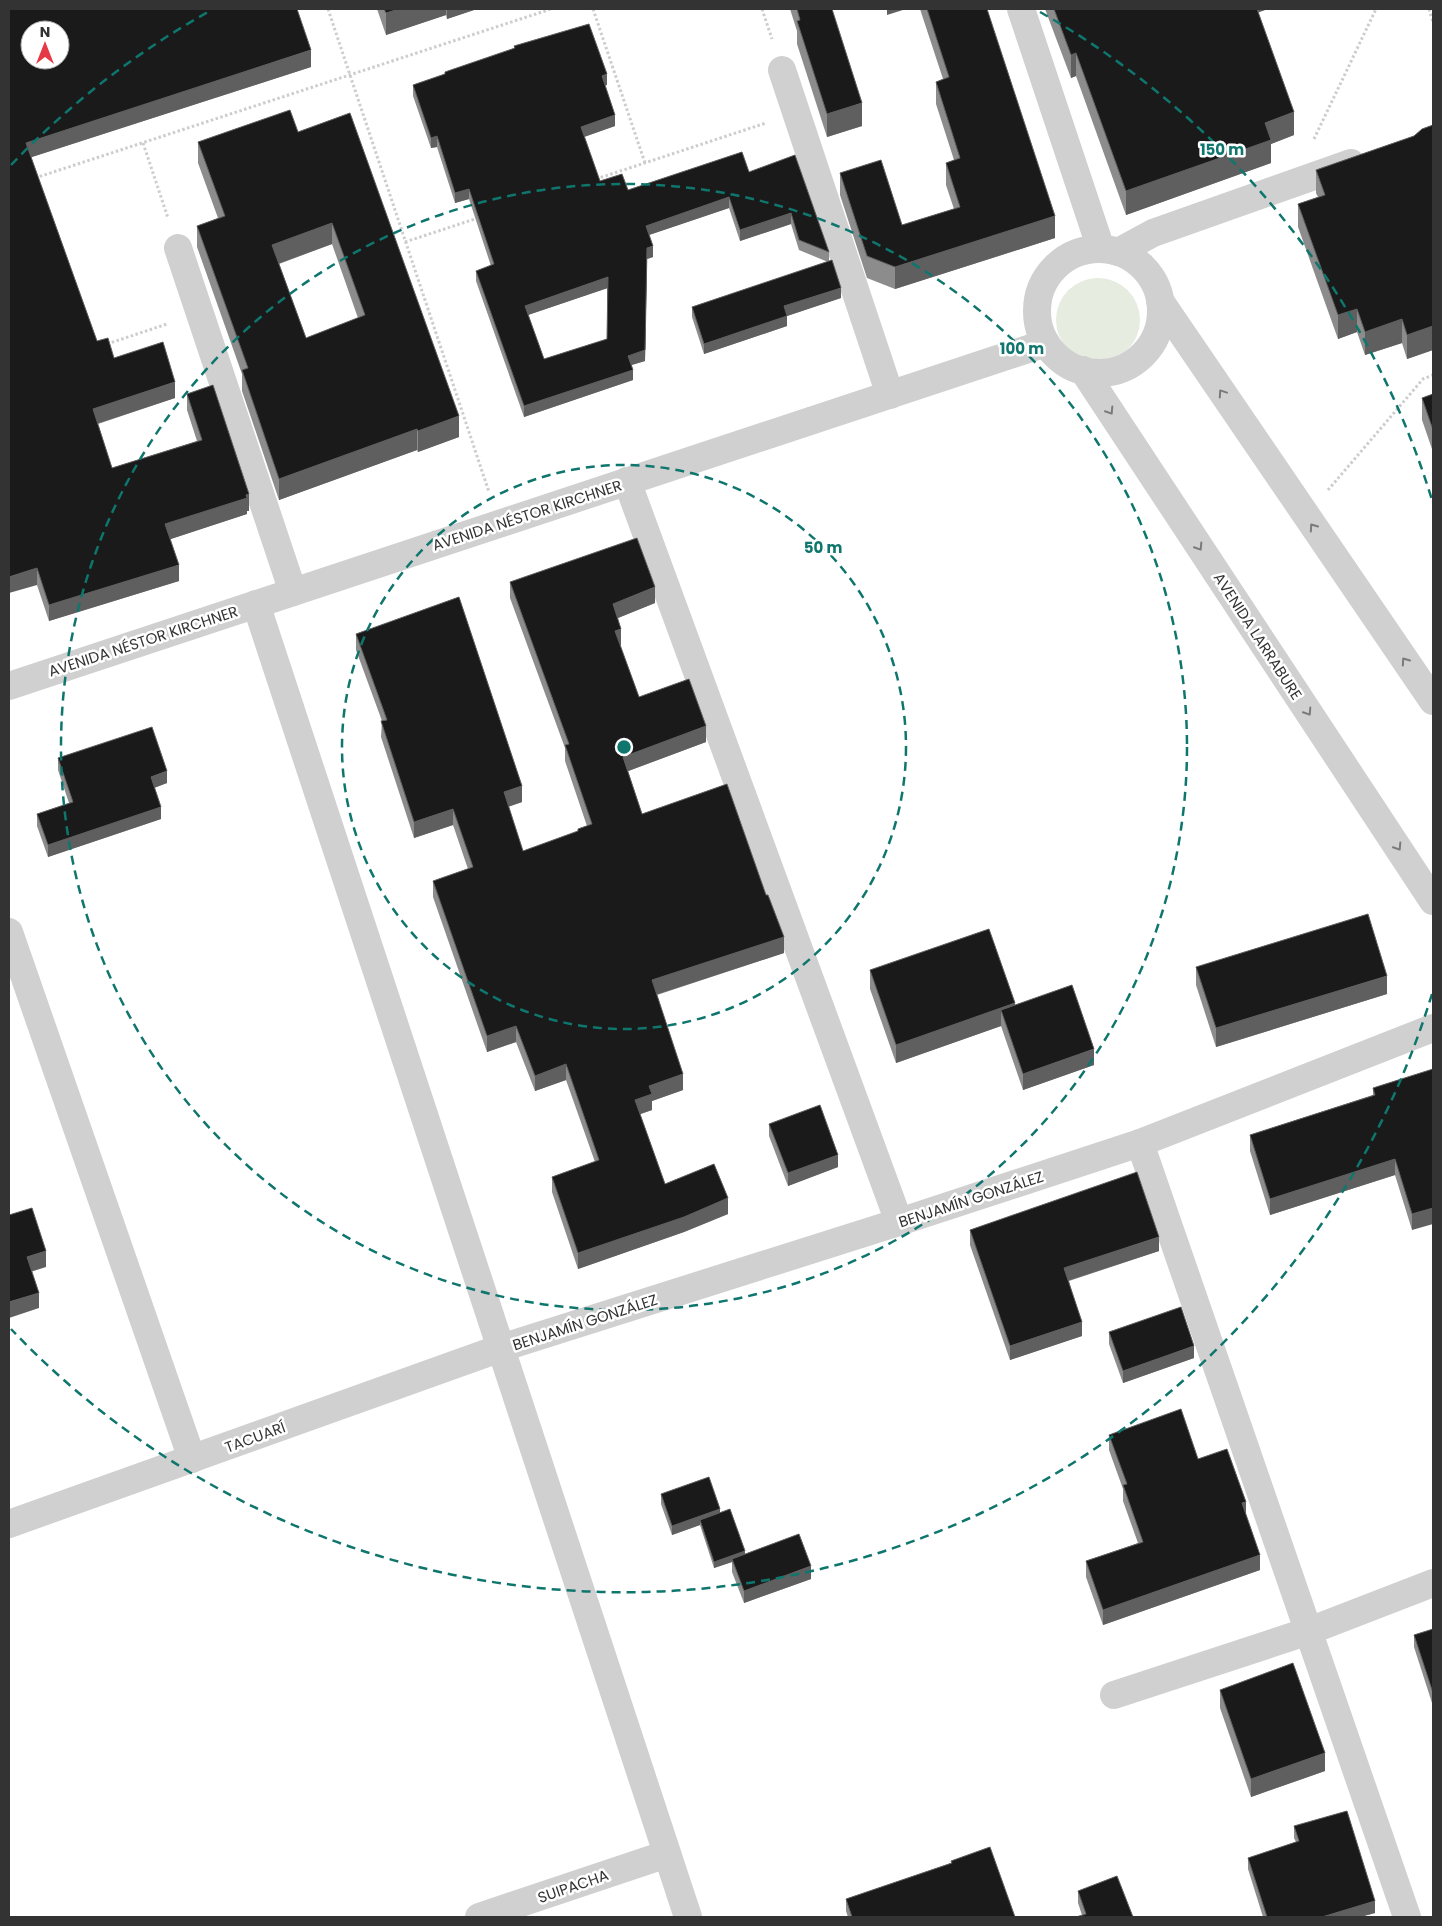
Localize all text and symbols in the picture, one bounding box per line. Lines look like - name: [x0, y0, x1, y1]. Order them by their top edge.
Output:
- north arrow: [20, 20, 70, 70]
- text: N: [40, 22, 50, 42]
- text: 150 m: [1200, 139, 1244, 160]
- text: 100 m: [1000, 338, 1044, 359]
- one-way arrow: [1219, 389, 1228, 398]
- one-way arrow: [1104, 405, 1113, 415]
- street label: AVENIDA NÉSTOR KIRCHNER: [430, 474, 624, 556]
- one-way arrow: [1310, 523, 1319, 533]
- text: 50 m: [804, 537, 842, 558]
- one-way arrow: [1193, 541, 1202, 550]
- street label: AVENIDA LARRABURE: [1209, 568, 1307, 704]
- street label: AVENIDA NÉSTOR KIRCHNER: [46, 600, 240, 682]
- one-way arrow: [1402, 657, 1411, 666]
- one-way arrow: [1302, 706, 1311, 715]
- centre of rings: [615, 738, 633, 756]
- one-way arrow: [1391, 842, 1401, 851]
- street label: BENJAMÍN GONZÁLEZ: [896, 1166, 1046, 1232]
- street label: BENJAMÍN GONZÁLEZ: [510, 1289, 660, 1355]
- street label: TACUARÍ: [222, 1416, 288, 1458]
- street label: SUIPACHA: [535, 1864, 611, 1908]

